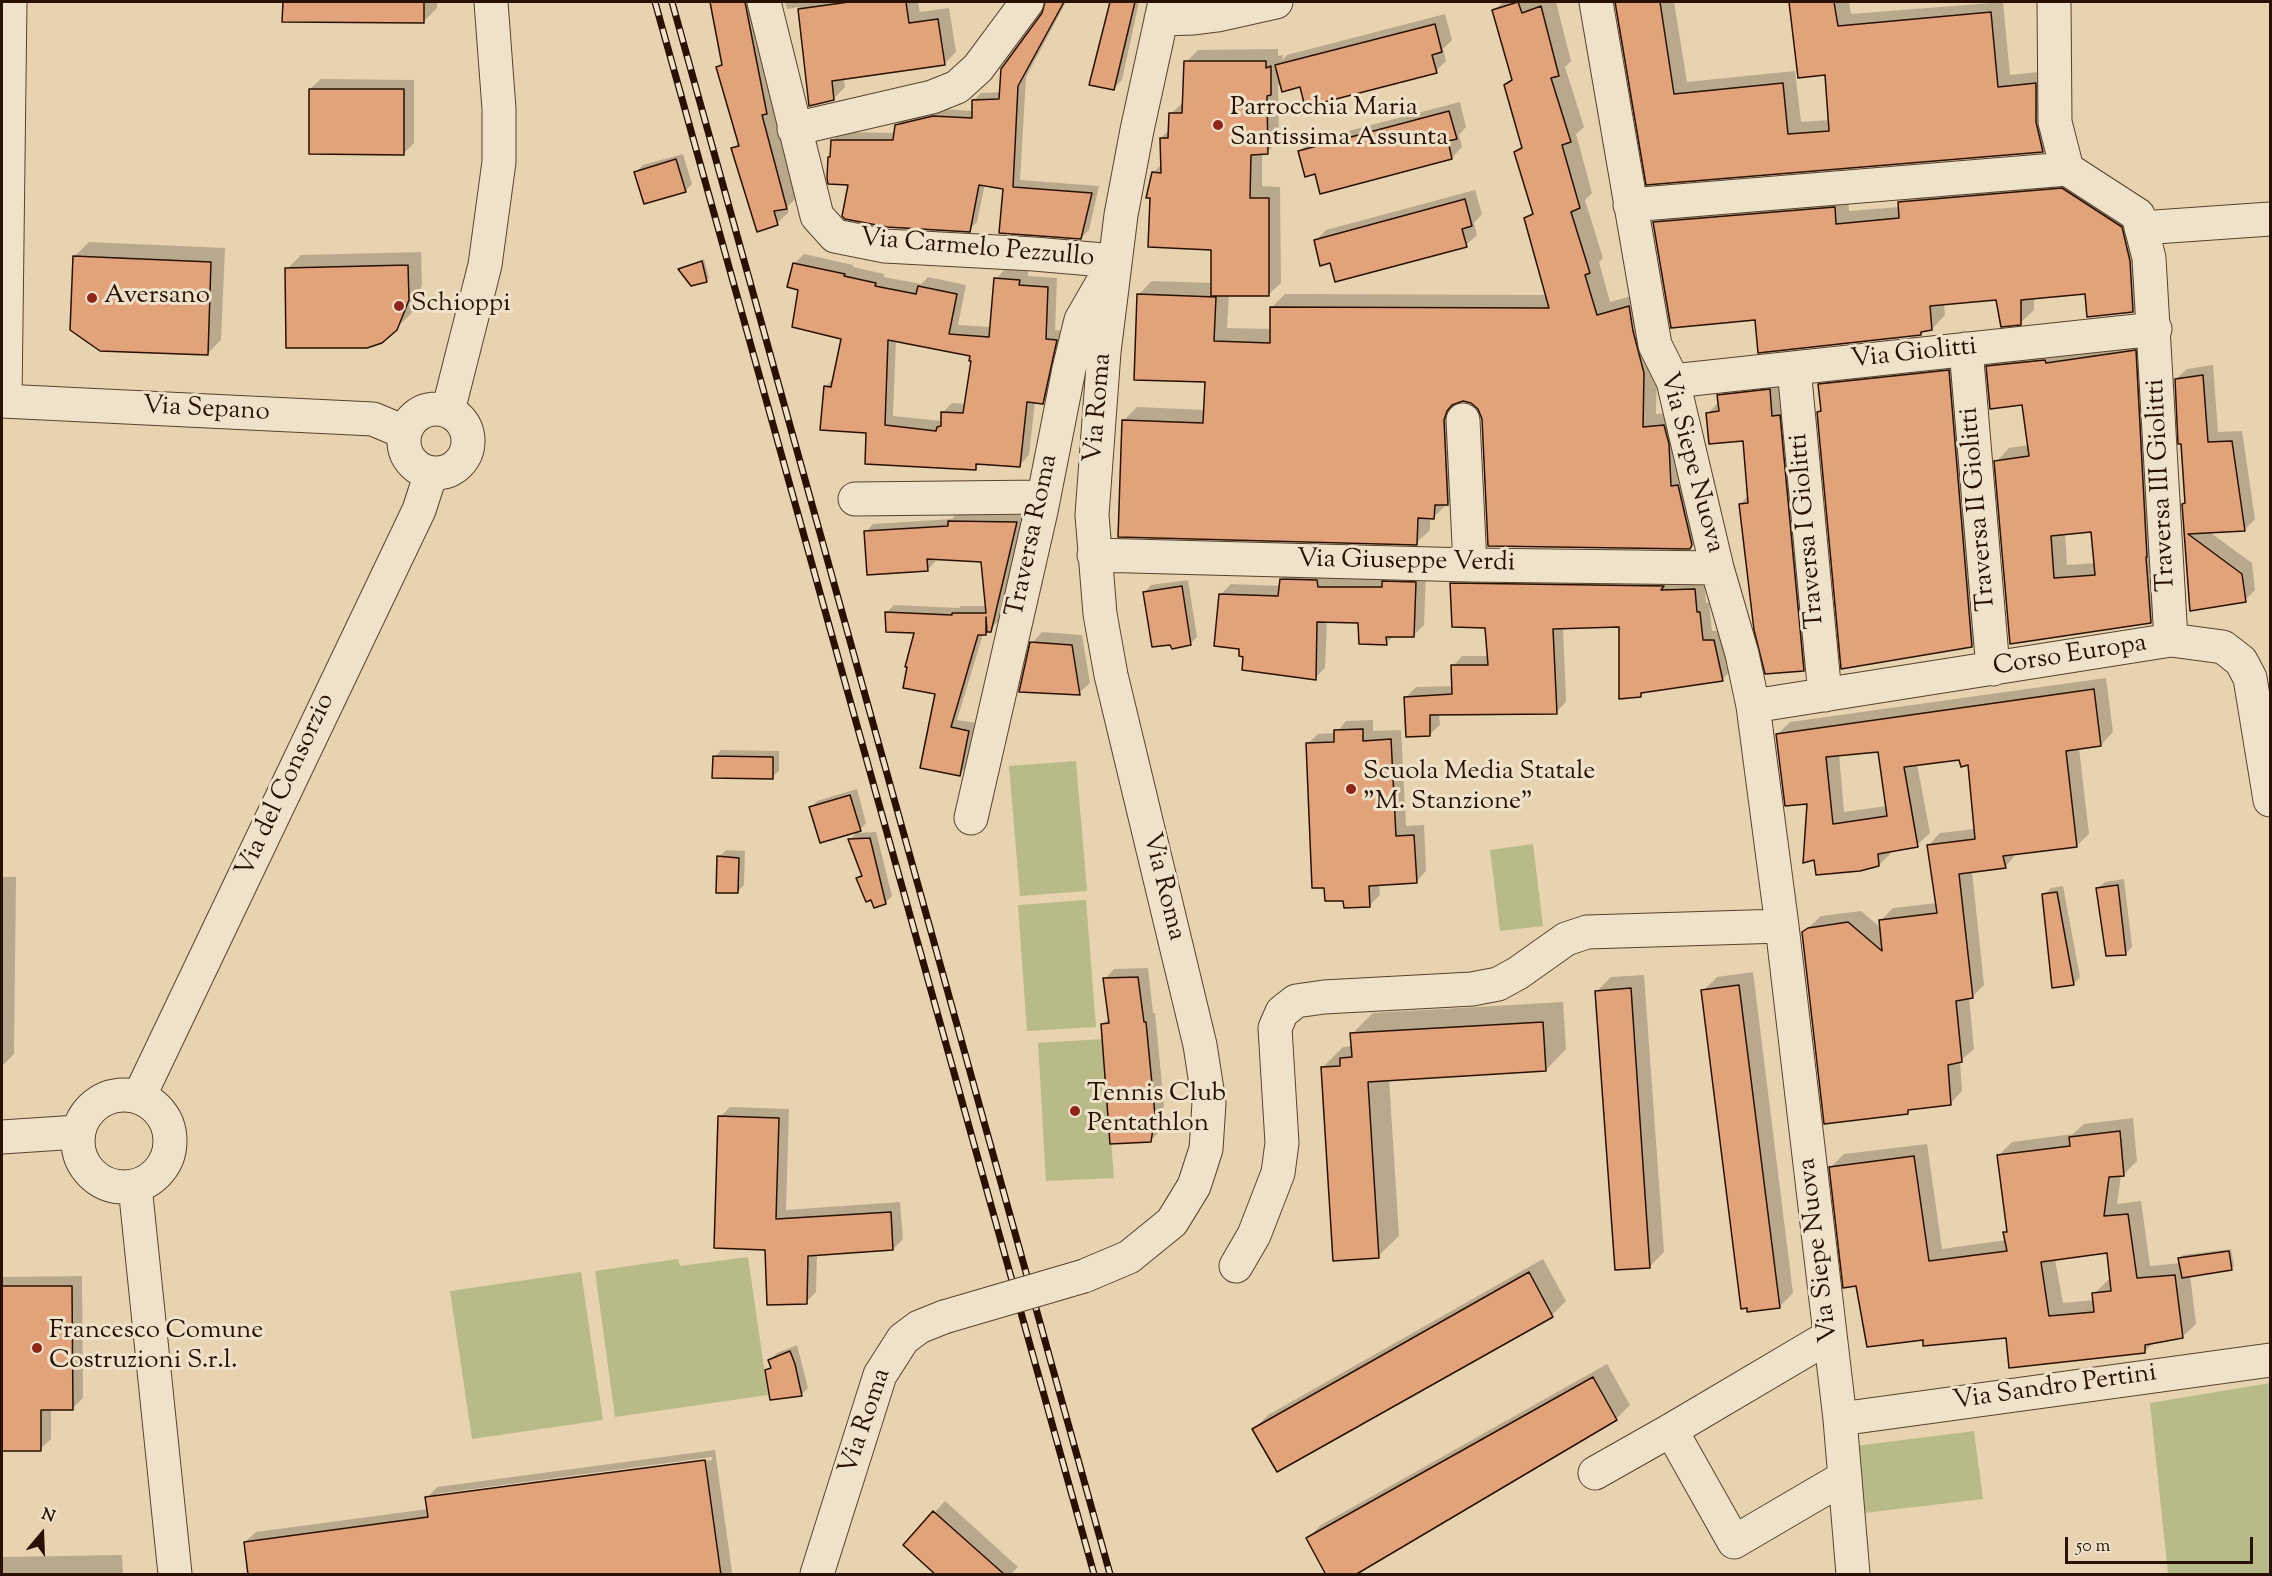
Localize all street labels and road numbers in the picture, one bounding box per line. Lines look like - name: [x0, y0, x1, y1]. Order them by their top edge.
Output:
- street label: Via Carmelo Pezzullo: [859, 224, 1095, 276]
- street label: Via Giolitti: [1849, 333, 1979, 377]
- street label: Via Roma: [1080, 352, 1120, 464]
- street label: Via Siepe Nuova: [1651, 369, 1729, 557]
- street label: Traversa III Giolitti: [2142, 378, 2184, 592]
- street label: Via Sepano: [142, 392, 270, 430]
- street label: Traversa II Giolitti: [1956, 406, 2004, 612]
- street label: Traversa I Giolitti: [1785, 432, 1833, 630]
- street label: Traversa Roma: [1002, 452, 1066, 620]
- street label: Via Giuseppe Verdi: [1296, 545, 1516, 581]
- street label: Corso Europa: [1991, 629, 2149, 685]
- street label: Via del Consorzio: [231, 689, 343, 883]
- street label: Via Roma: [1134, 830, 1190, 944]
- street label: Via Siepe Nuova: [1793, 1156, 1847, 1344]
- street label: Via Sandro Pertini: [1951, 1359, 2159, 1419]
- street label: Via Roma: [834, 1365, 900, 1479]

